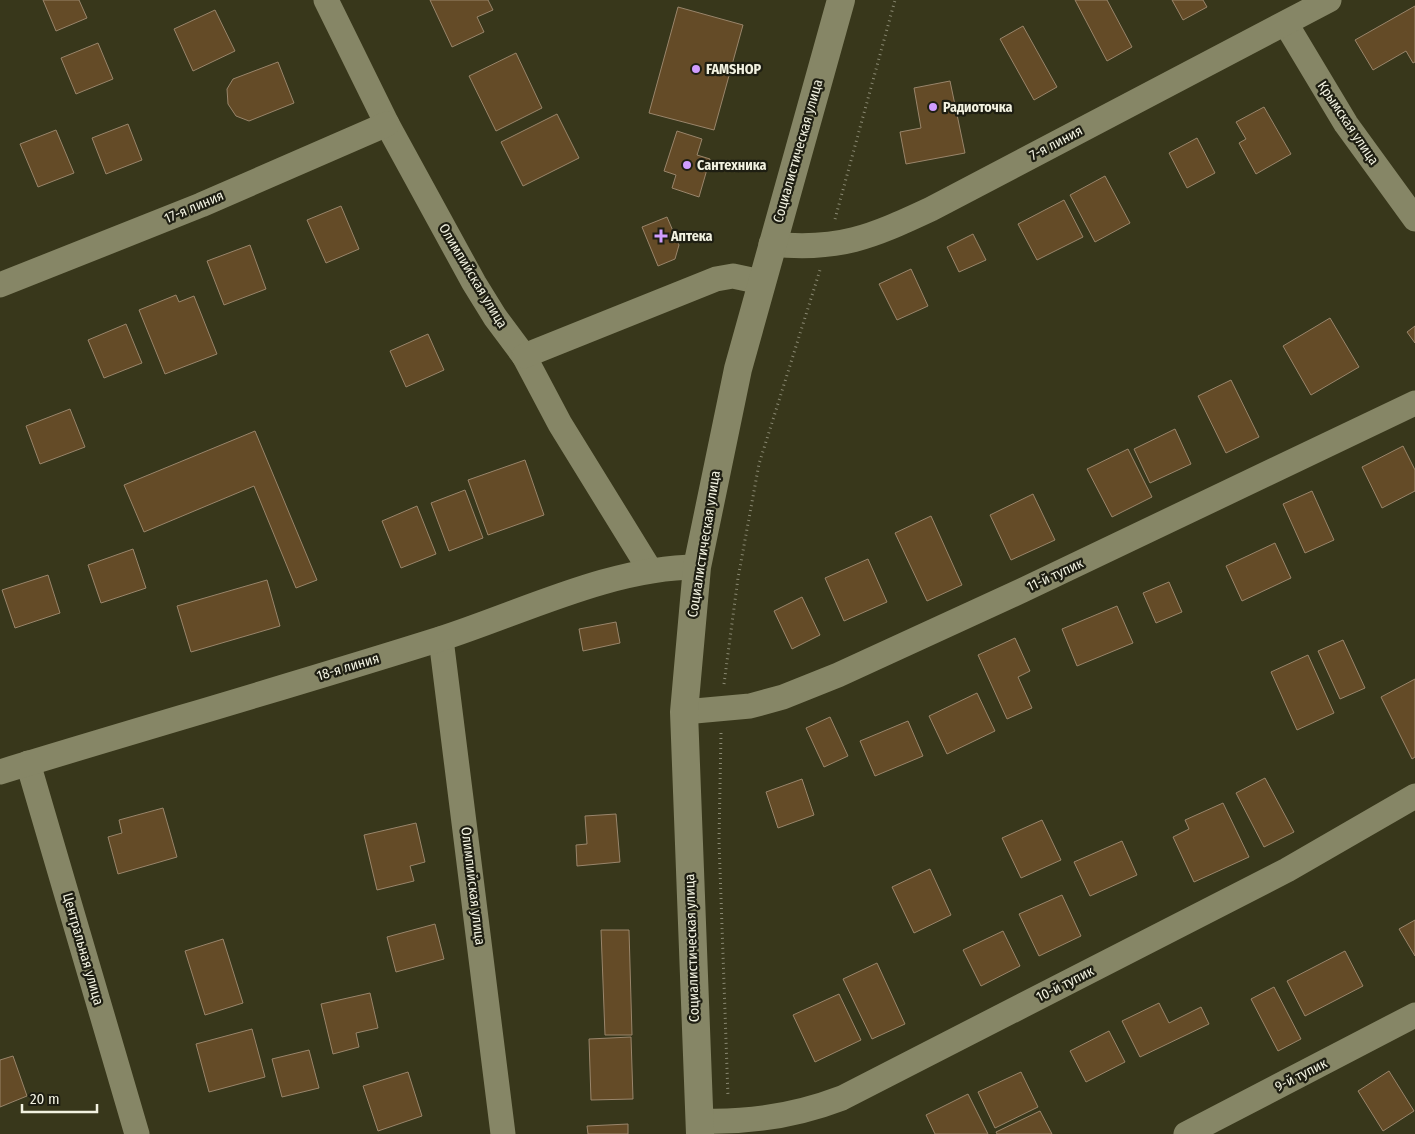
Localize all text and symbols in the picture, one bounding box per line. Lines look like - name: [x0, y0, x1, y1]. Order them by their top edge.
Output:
- place label: FAMSHOP: [706, 61, 761, 78]
- marker: FAMSHOP: [690, 63, 702, 75]
- street label: Социалистическая улица: [769, 77, 827, 225]
- street label: Крымская улица: [1314, 78, 1382, 168]
- place label: Радиоточка: [943, 99, 1013, 116]
- marker: Радиоточка: [927, 101, 939, 113]
- street label: 7-я линия: [1027, 122, 1085, 164]
- place label: Сантехника: [697, 157, 766, 174]
- marker: Сантехника: [681, 159, 693, 171]
- street label: 17-я линия: [162, 187, 226, 227]
- street label: Олимпийская улица: [435, 221, 511, 331]
- place label: Аптека: [670, 228, 713, 245]
- marker: Аптека: [655, 230, 667, 242]
- street label: Социалистическая улица: [684, 469, 724, 619]
- street label: 11-й тупик: [1024, 554, 1086, 595]
- street label: 18-я линия: [315, 649, 381, 685]
- street label: Олимпийская улица: [457, 826, 489, 946]
- street label: Социалистическая улица: [681, 873, 703, 1022]
- street label: Центральная улица: [59, 891, 107, 1007]
- street label: 10-й тупик: [1033, 962, 1097, 1006]
- street label: 9-й тупик: [1272, 1054, 1330, 1095]
- scale bar: [22, 1082, 98, 1114]
- text: 20 m: [30, 1090, 60, 1108]

